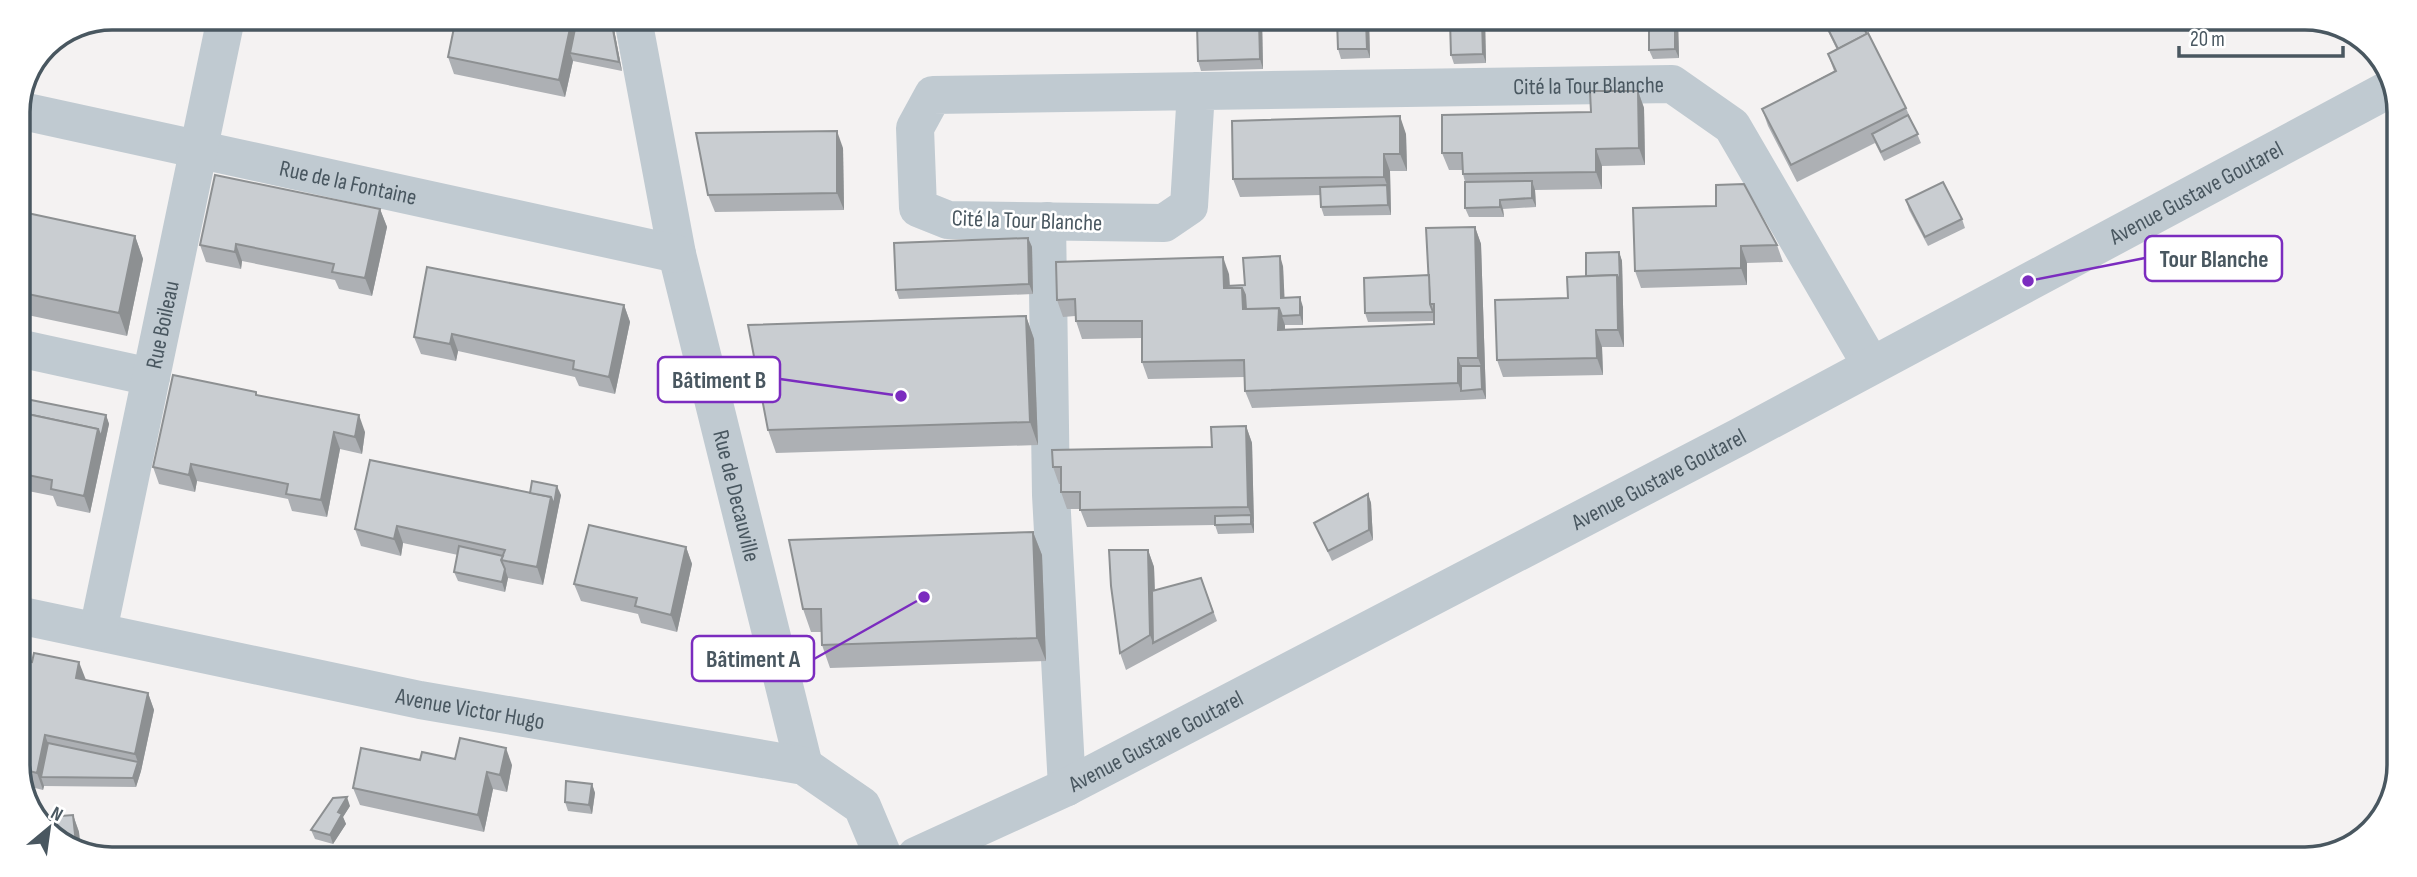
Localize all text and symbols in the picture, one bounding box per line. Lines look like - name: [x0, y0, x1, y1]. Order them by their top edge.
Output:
- scale bar: [2179, 14, 2344, 58]
- text: 20 m: [2190, 27, 2225, 52]
- street label: Cité la Tour Blanche: [1513, 71, 1664, 101]
- street label: Avenue Gustave Goutarel: [2104, 135, 2288, 252]
- street label: Rue de la Fontaine: [277, 155, 419, 212]
- street label: Cité la Tour Blanche: [951, 204, 1103, 238]
- callout: Tour Blanche: [2145, 236, 2282, 281]
- text: Tour Blanche: [2160, 245, 2268, 274]
- street label: Rue Boileau: [140, 278, 186, 371]
- callout: Bâtiment B: [658, 357, 780, 402]
- text: Bâtiment B: [672, 366, 766, 395]
- street label: Avenue Gustave Goutarel: [1566, 423, 1751, 537]
- street label: Rue de Decauville: [706, 427, 766, 565]
- callout: Bâtiment A: [692, 636, 814, 681]
- text: Bâtiment A: [706, 645, 801, 674]
- street label: Avenue Victor Hugo: [392, 682, 547, 736]
- street label: Avenue Gustave Goutarel: [1063, 685, 1248, 799]
- north arrow: [14, 793, 84, 863]
- text: N: [46, 802, 67, 827]

